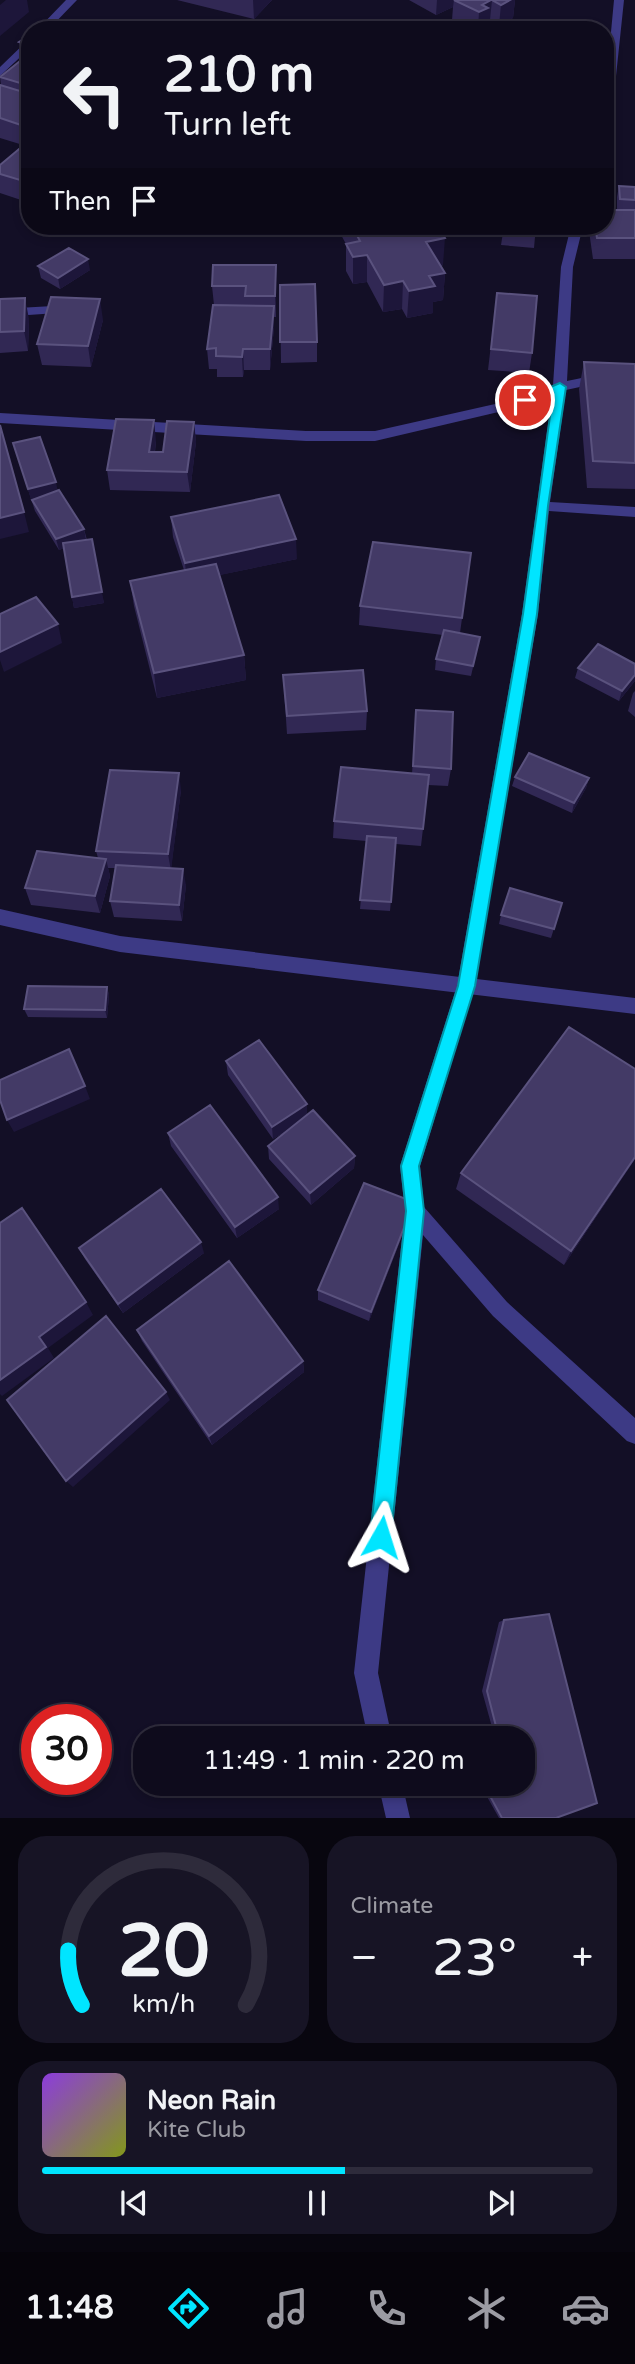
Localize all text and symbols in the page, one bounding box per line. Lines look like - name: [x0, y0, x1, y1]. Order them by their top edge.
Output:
- text: 210 m: [164, 46, 314, 105]
- icon: left: [49, 49, 140, 140]
- text: Turn left: [164, 106, 291, 144]
- icon: arrive: [125, 182, 163, 220]
- text: Then: [49, 186, 111, 217]
- pin: [495, 370, 555, 430]
- icon: arrive: [506, 381, 544, 419]
- position arrow: [344, 1500, 418, 1574]
- speed limit sign: 30: [21, 1704, 112, 1795]
- text: 11:49 · 1 min · 220 m: [203, 1745, 465, 1776]
- text: Climate: [351, 1892, 433, 1920]
- text: 20: [118, 1909, 209, 1997]
- text: 23°: [432, 1927, 517, 1990]
- text: −: [351, 1935, 378, 1981]
- text: +: [572, 1935, 593, 1981]
- text: km/h: [132, 1989, 195, 2019]
- text: Neon Rain: [147, 2085, 276, 2116]
- text: Kite Club: [147, 2116, 246, 2144]
- icon: previous: [115, 2184, 153, 2222]
- icon: pause: [298, 2184, 336, 2222]
- icon: next: [482, 2184, 520, 2222]
- icon: directions: [164, 2284, 213, 2333]
- icon: music: [263, 2284, 312, 2333]
- icon: phone: [362, 2284, 411, 2333]
- icon: climate: [462, 2284, 511, 2333]
- icon: car: [561, 2284, 610, 2333]
- text: 11:48: [25, 2289, 114, 2327]

